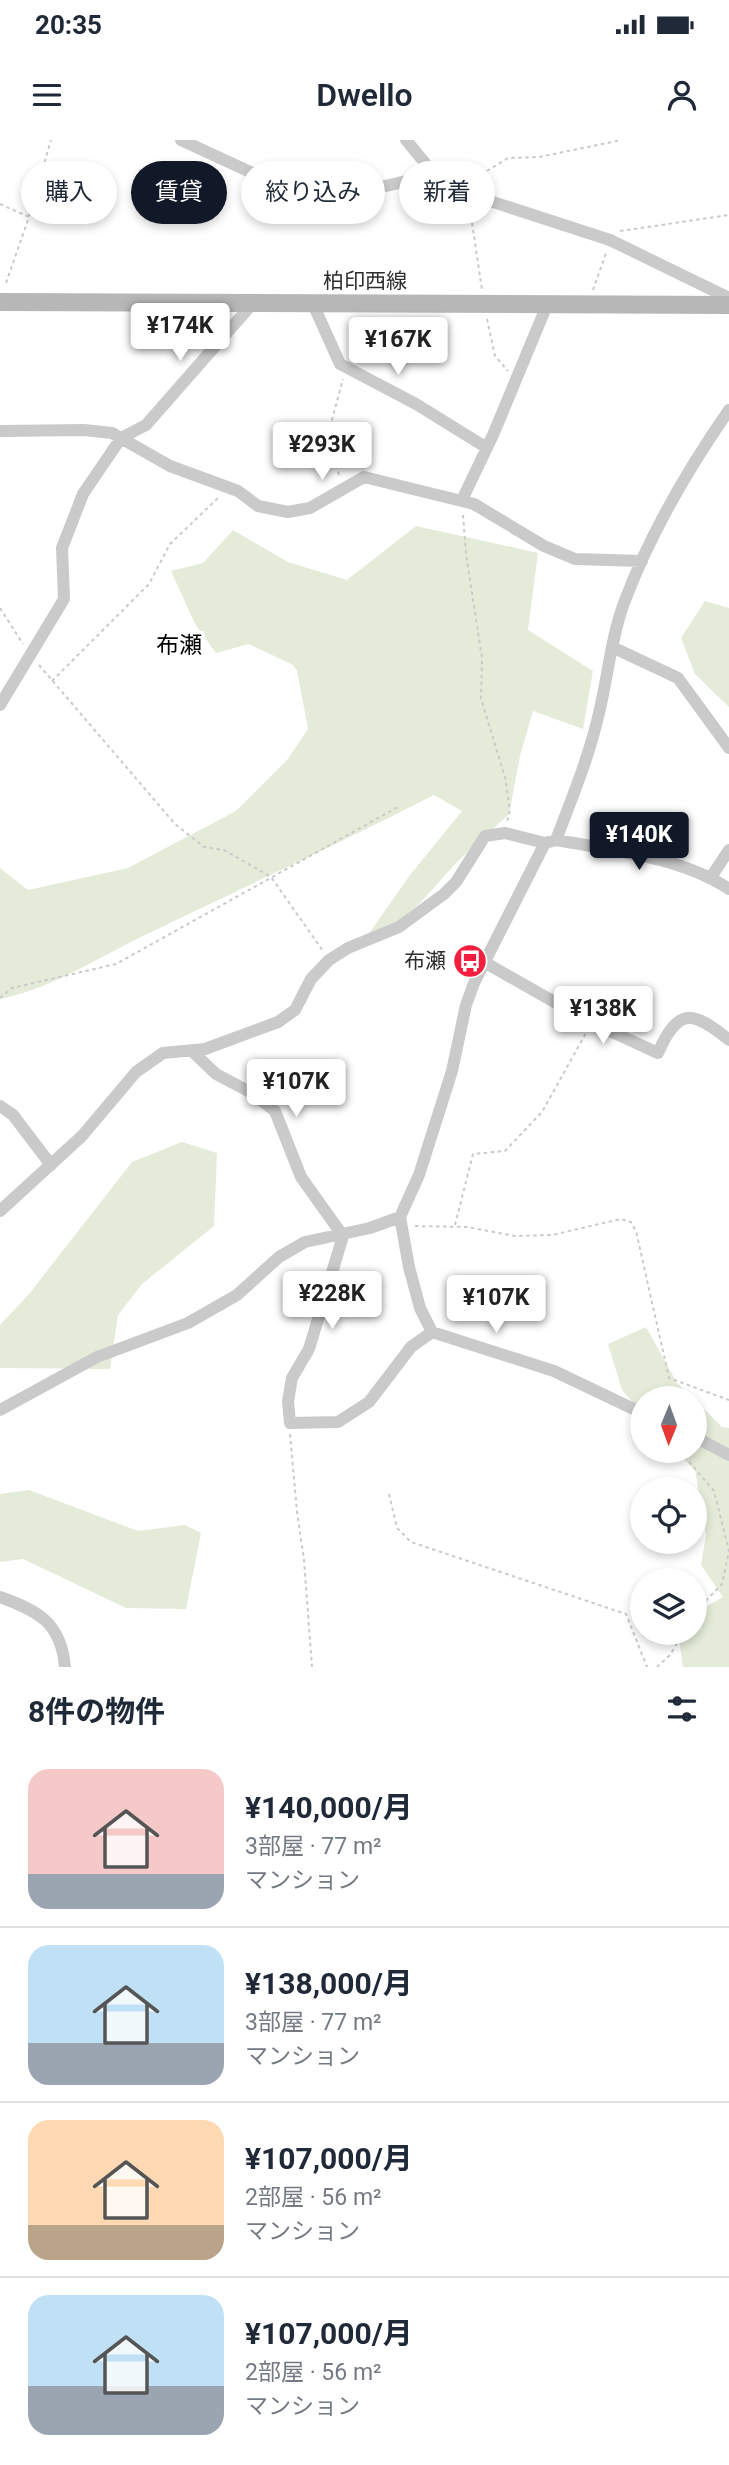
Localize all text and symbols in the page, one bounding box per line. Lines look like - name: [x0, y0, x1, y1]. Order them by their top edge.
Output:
- text: 20:35: [35, 10, 102, 40]
- icon: menu: [28, 76, 66, 114]
- text: Dwello: [316, 76, 413, 114]
- icon: person: [663, 76, 701, 114]
- chip: 購入: [21, 161, 117, 224]
- chip: 賃貸: [131, 161, 227, 224]
- chip: 絞り込み: [241, 161, 385, 224]
- chip: 新着: [399, 161, 495, 224]
- street label: 柏印西線: [323, 269, 407, 293]
- pin: ¥174K: [131, 304, 229, 363]
- text: ¥174K: [147, 312, 213, 339]
- pin: ¥167K: [349, 317, 447, 377]
- text: ¥167K: [365, 326, 431, 353]
- pin: ¥293K: [273, 422, 371, 482]
- text: ¥293K: [289, 431, 355, 458]
- district label: 布瀬: [156, 632, 202, 659]
- pin: ¥140K: [590, 812, 688, 872]
- text: ¥140K: [606, 821, 672, 848]
- bus stop icon: 布瀬: [451, 942, 489, 980]
- place label: 布瀬: [404, 949, 446, 973]
- pin: ¥138K: [554, 986, 652, 1046]
- text: ¥138K: [570, 995, 636, 1022]
- pin: ¥107K: [247, 1060, 345, 1119]
- text: ¥107K: [263, 1068, 329, 1095]
- pin: ¥228K: [283, 1272, 381, 1331]
- pin: ¥107K: [447, 1276, 545, 1335]
- text: ¥228K: [299, 1280, 365, 1307]
- text: ¥107K: [463, 1284, 529, 1311]
- north arrow: [630, 1386, 707, 1463]
- map controls: [630, 1386, 707, 1645]
- button: locate: [630, 1477, 707, 1554]
- button: layers: [630, 1568, 707, 1645]
- icon: filters: [663, 1690, 701, 1728]
- text: 8件の物件: [28, 1694, 165, 1729]
- text: ¥140,000/月: [245, 1790, 413, 1825]
- icon: home: [84, 1797, 168, 1881]
- text: 3部屋 · 77 m²: [245, 1833, 382, 1860]
- text: マンション: [245, 1867, 360, 1894]
- text: ¥138,000/月: [245, 1966, 413, 2001]
- icon: home: [84, 1973, 168, 2057]
- text: 3部屋 · 77 m²: [245, 2009, 382, 2036]
- text: マンション: [245, 2043, 360, 2070]
- text: ¥107,000/月: [245, 2141, 413, 2176]
- icon: home: [84, 2148, 168, 2232]
- text: 2部屋 · 56 m²: [245, 2184, 382, 2211]
- text: マンション: [245, 2218, 360, 2245]
- text: ¥107,000/月: [245, 2316, 413, 2351]
- icon: home: [84, 2323, 168, 2407]
- text: 2部屋 · 56 m²: [245, 2359, 382, 2386]
- text: マンション: [245, 2393, 360, 2420]

